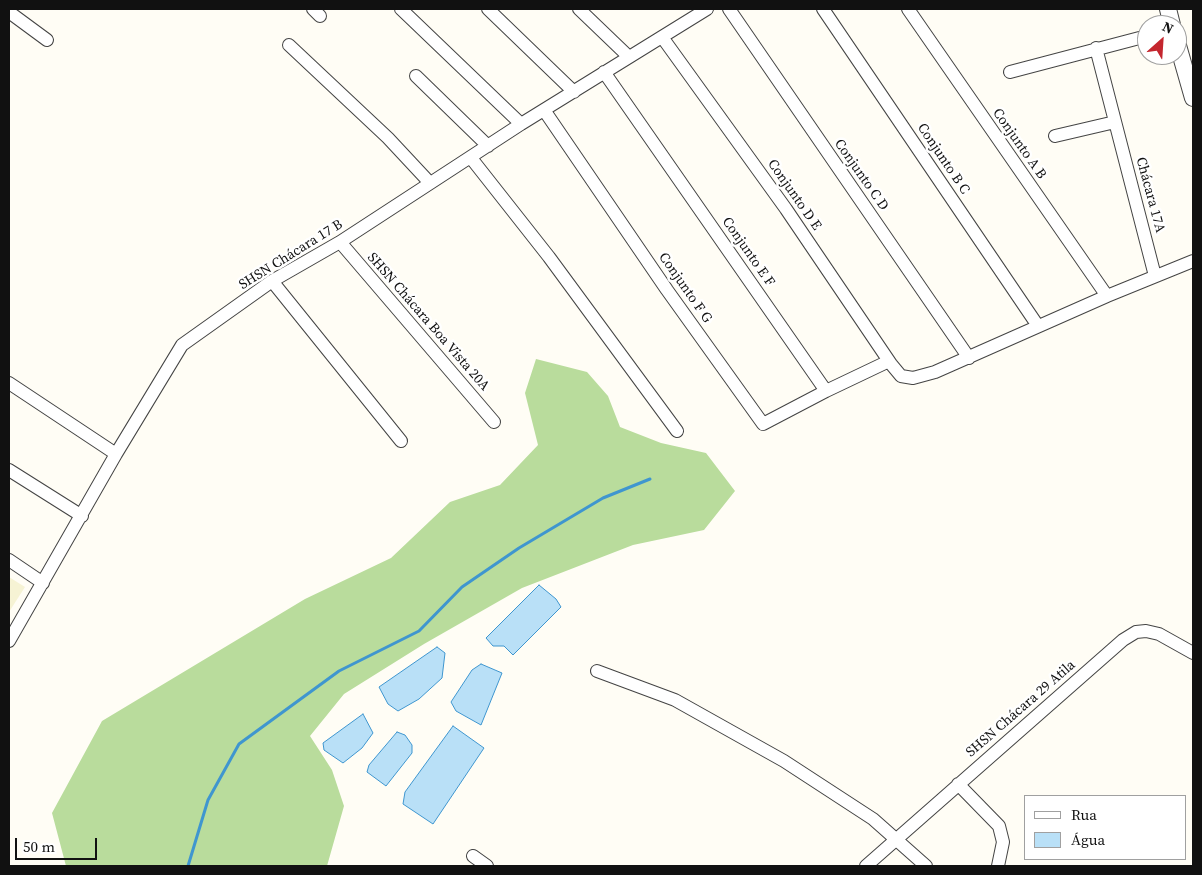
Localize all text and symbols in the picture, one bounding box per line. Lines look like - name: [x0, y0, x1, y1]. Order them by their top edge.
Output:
- north arrow: [1137, 15, 1187, 65]
- text: N: [1159, 16, 1177, 39]
- street label: Conjunto A B: [989, 105, 1049, 183]
- street label: Conjunto B C: [913, 120, 973, 198]
- street label: Conjunto C D: [830, 136, 892, 214]
- street label: Chácara 17A: [1132, 155, 1168, 235]
- street label: Conjunto D E: [763, 156, 825, 234]
- street label: Conjunto E F: [718, 214, 778, 290]
- street label: SHSN Chácara 17 B: [236, 216, 346, 294]
- street label: SHSN Chácara Boa Vista 20A: [363, 250, 493, 394]
- street label: Conjunto F G: [655, 250, 715, 326]
- street label: SHSN Chácara 29 Atila: [963, 657, 1079, 761]
- legend: [1024, 795, 1187, 860]
- text: Rua: [1071, 804, 1097, 825]
- scale bar: [18, 828, 100, 860]
- text: Água: [1071, 829, 1105, 850]
- text: 50 m: [23, 836, 55, 857]

